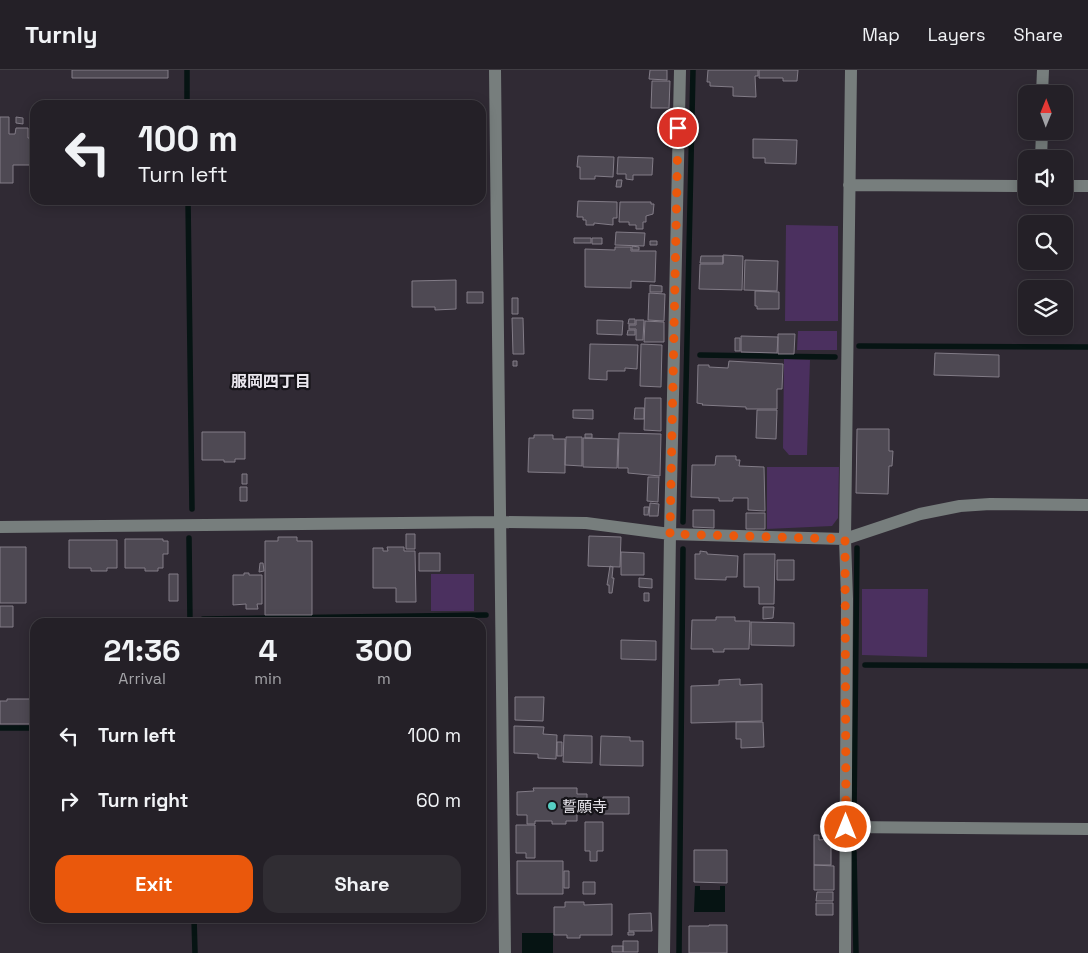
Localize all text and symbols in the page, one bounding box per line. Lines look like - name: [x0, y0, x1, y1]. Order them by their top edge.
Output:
- text: Turnly: [25, 19, 98, 50]
- text: Map: [862, 23, 900, 46]
- text: Layers: [928, 23, 985, 46]
- text: Share: [1013, 23, 1063, 46]
- north arrow: [1018, 85, 1072, 140]
- map controls: [1018, 85, 1073, 335]
- pin: [657, 107, 699, 149]
- icon: arrive: [664, 114, 692, 142]
- text: 100 m: [138, 117, 238, 161]
- icon: left: [55, 120, 120, 185]
- button: sound: [1018, 150, 1073, 205]
- text: Turn left: [138, 160, 228, 188]
- button: search: [1018, 215, 1073, 270]
- button: layers: [1018, 280, 1073, 335]
- district label: 服岡四丁目: [231, 371, 311, 392]
- text: 21:36: [104, 631, 181, 670]
- text: 4: [258, 631, 278, 670]
- text: 300: [355, 631, 412, 670]
- text: Arrival: [118, 668, 166, 689]
- text: min: [254, 668, 282, 689]
- text: m: [377, 668, 391, 689]
- icon: left: [55, 722, 83, 750]
- text: Turn left: [98, 723, 176, 748]
- text: 100 m: [407, 723, 461, 748]
- icon: right: [55, 787, 83, 815]
- text: Turn right: [98, 788, 188, 813]
- text: 60 m: [416, 788, 461, 813]
- place label: 誓願寺: [562, 797, 607, 816]
- marker: 誓願寺: [546, 800, 558, 812]
- position arrow: [819, 800, 871, 852]
- button: Exit: [55, 855, 253, 913]
- button: Share: [263, 855, 461, 913]

